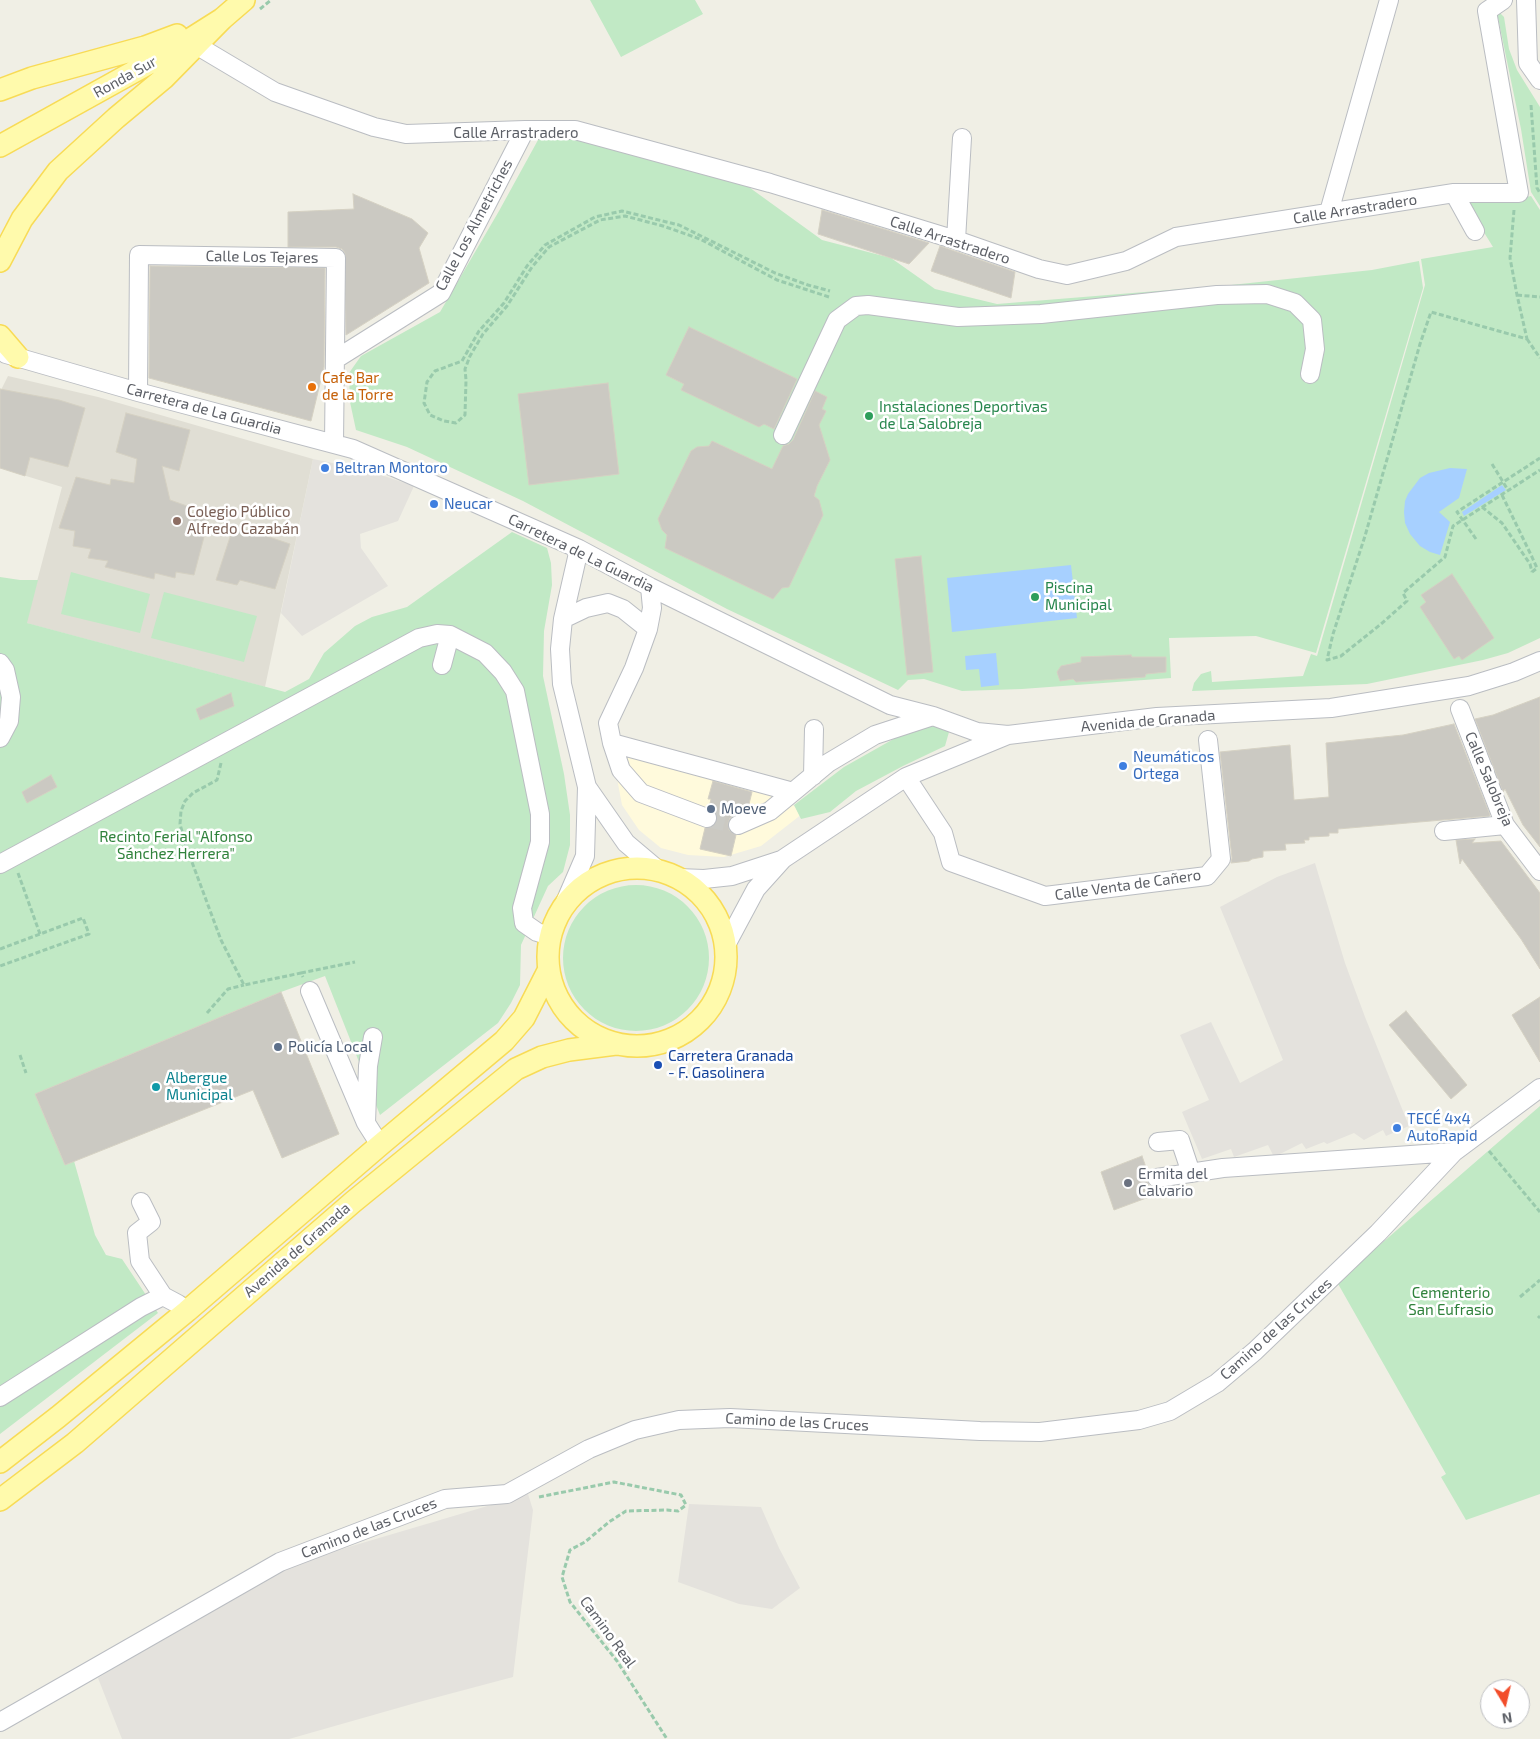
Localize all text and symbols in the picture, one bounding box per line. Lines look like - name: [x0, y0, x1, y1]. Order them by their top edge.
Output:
- street label: Ronda Sur: [90, 52, 160, 102]
- street label: Calle Arrastradero: [453, 124, 579, 142]
- street label: Calle Los Almetriches: [432, 156, 516, 294]
- street label: Calle Arrastradero: [1292, 190, 1418, 228]
- street label: Calle Arrastradero: [888, 212, 1012, 268]
- street label: Calle Los Tejares: [205, 247, 319, 267]
- place label: Cafe Bar de la Torre: [322, 369, 393, 404]
- street label: Carretera de La Guardia: [124, 380, 284, 438]
- marker: Cafe Bar de la Torre: [306, 381, 318, 393]
- place label: Instalaciones Deportivas de La Salobreja: [879, 398, 1048, 433]
- marker: Instalaciones Deportivas de La Salobreja: [863, 410, 875, 422]
- place label: Beltran Montoro: [335, 459, 448, 477]
- marker: Beltran Montoro: [319, 462, 331, 474]
- place label: Neucar: [444, 495, 493, 513]
- marker: Neucar: [428, 498, 440, 510]
- place label: Colegio Público Alfredo Cazabán: [187, 503, 299, 538]
- street label: Carretera de La Guardia: [505, 510, 657, 596]
- marker: Colegio Público Alfredo Cazabán: [171, 515, 183, 527]
- place label: Piscina Municipal: [1045, 579, 1112, 614]
- marker: Piscina Municipal: [1029, 591, 1041, 603]
- street label: Avenida de Granada: [1080, 706, 1216, 736]
- street label: Calle Salobreja: [1461, 729, 1517, 829]
- place label: Neumáticos Ortega: [1133, 748, 1214, 783]
- marker: Neumáticos Ortega: [1117, 760, 1129, 772]
- place label: Moeve: [721, 800, 767, 818]
- marker: Moeve: [705, 803, 717, 815]
- park label: Recinto Ferial "Alfonso Sánchez Herrera": [99, 828, 253, 863]
- street label: Calle Venta de Cañero: [1054, 866, 1202, 904]
- place label: Policía Local: [288, 1038, 372, 1056]
- marker: Policía Local: [272, 1041, 284, 1053]
- place label: Carretera Granada - F. Gasolinera: [668, 1047, 793, 1082]
- marker: Carretera Granada - F. Gasolinera: [652, 1059, 664, 1071]
- place label: Albergue Municipal: [166, 1069, 233, 1104]
- marker: Albergue Municipal: [150, 1081, 162, 1093]
- place label: TECÉ 4x4 AutoRapid: [1407, 1110, 1478, 1145]
- marker: TECÉ 4x4 AutoRapid: [1391, 1122, 1403, 1134]
- place label: Ermita del Calvario: [1138, 1165, 1208, 1200]
- marker: Ermita del Calvario: [1122, 1177, 1134, 1189]
- street label: Avenida de Granada: [240, 1199, 354, 1301]
- street label: Camino de las Cruces: [1217, 1274, 1335, 1384]
- park label: Cementerio San Eufrasio: [1408, 1284, 1494, 1319]
- street label: Camino de las Cruces: [725, 1409, 869, 1435]
- street label: Camino de las Cruces: [299, 1494, 439, 1562]
- street label: Camino Real: [576, 1593, 640, 1671]
- north arrow: [1480, 1679, 1530, 1729]
- text: N: [1501, 1709, 1514, 1728]

